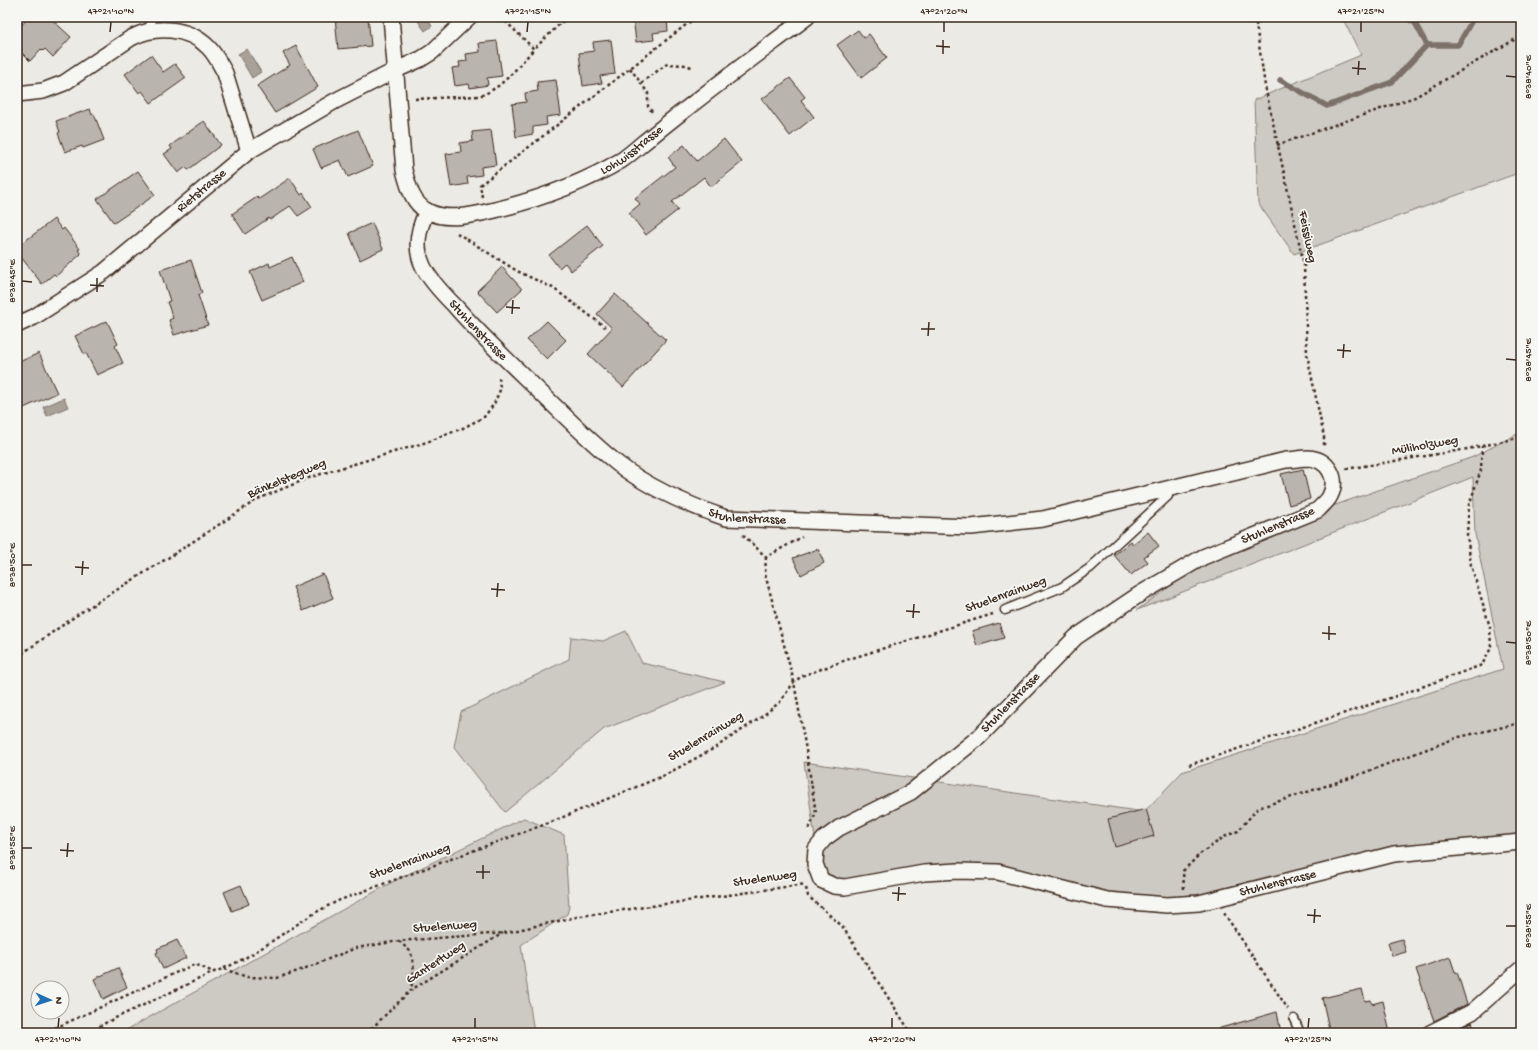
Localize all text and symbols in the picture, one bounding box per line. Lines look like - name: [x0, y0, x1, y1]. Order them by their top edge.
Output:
- text: 47°21'10"N: [88, 6, 135, 18]
- text: 47°21'15"N: [505, 6, 551, 18]
- text: 47°21'20"N: [920, 6, 968, 18]
- text: 47°21'25"N: [1338, 6, 1385, 18]
- text: 8°38'40"E: [1523, 54, 1535, 99]
- street label: Lohwisstrasse: [598, 122, 666, 178]
- street label: Rietstrasse: [174, 165, 230, 216]
- street label: Feissiweg: [1294, 209, 1319, 264]
- text: 8°38'45"E: [7, 258, 19, 303]
- street label: Stuhlenstrasse: [446, 297, 511, 364]
- text: 8°38'45"E: [1523, 337, 1535, 382]
- street label: Müliholzweg: [1391, 433, 1459, 459]
- street label: Bänkelstegweg: [245, 456, 328, 503]
- street label: Stuhlenstrasse: [1239, 504, 1317, 548]
- street label: Stuhlenstrasse: [706, 505, 787, 528]
- text: 8°38'50"E: [7, 542, 19, 587]
- street label: Stuelenrainweg: [964, 573, 1048, 617]
- text: 8°38'50"E: [1523, 620, 1535, 665]
- street label: Stuhlenstrasse: [978, 669, 1044, 736]
- street label: Stuelenrainweg: [666, 709, 746, 765]
- text: 8°38'55"E: [7, 825, 19, 870]
- street label: Stuelenrainweg: [368, 840, 452, 884]
- street label: Stuhlenstrasse: [1238, 866, 1318, 900]
- street label: Stuelenweg: [732, 867, 798, 891]
- text: 8°38'55"E: [1523, 903, 1535, 948]
- street label: Stuelenweg: [413, 917, 477, 937]
- street label: Gantertweg: [404, 938, 468, 988]
- north arrow: [30, 980, 70, 1020]
- text: N: [52, 997, 64, 1004]
- text: 47°21'10"N: [35, 1034, 82, 1046]
- text: 47°21'15"N: [452, 1034, 498, 1046]
- text: 47°21'20"N: [868, 1034, 916, 1046]
- text: 47°21'25"N: [1285, 1034, 1332, 1046]

